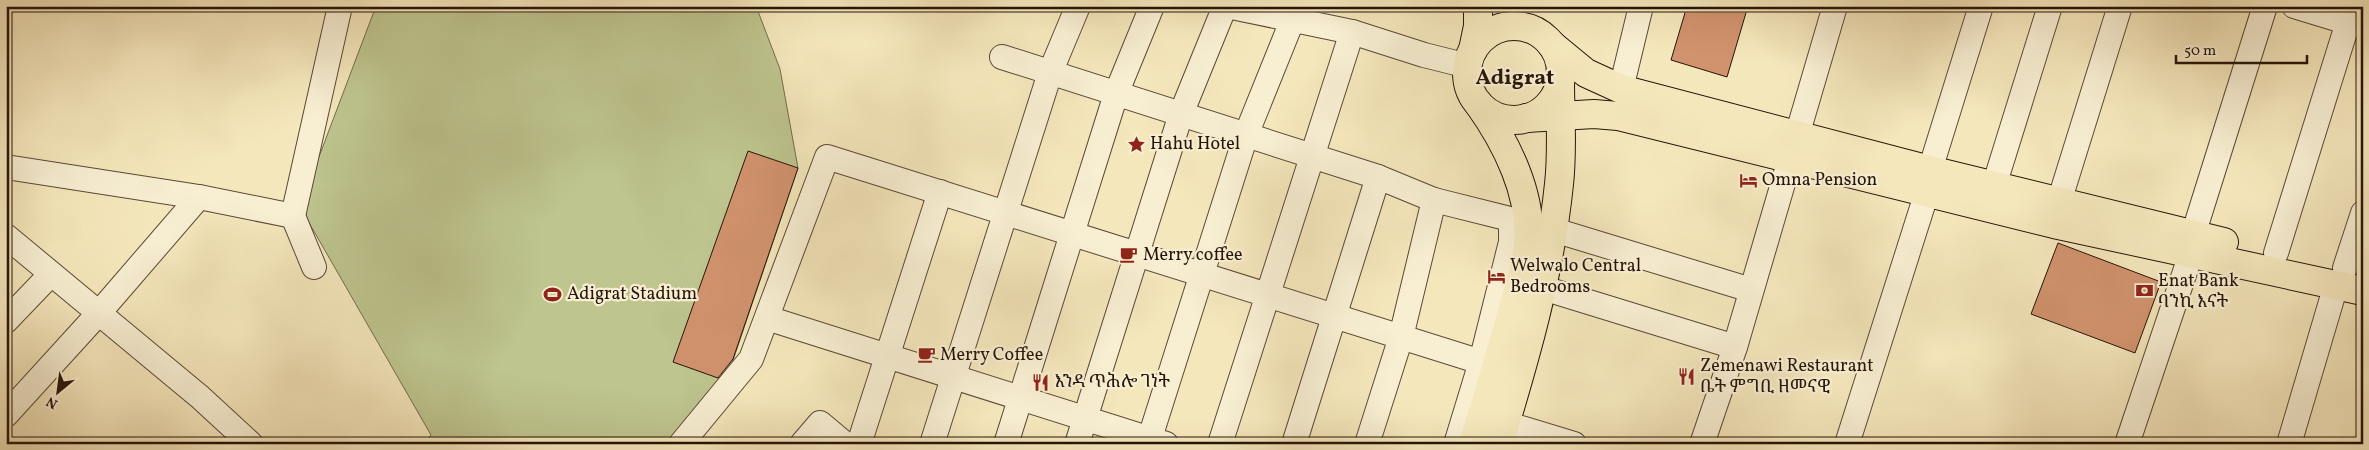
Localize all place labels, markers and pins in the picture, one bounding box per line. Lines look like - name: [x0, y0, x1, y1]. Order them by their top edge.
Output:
- place label: Hahu Hotel: [1150, 132, 1240, 157]
- place icon: Hahu Hotel: [1126, 134, 1146, 154]
- place label: Omna Pension: [1762, 168, 1877, 193]
- hotel icon: Omna Pension: [1738, 170, 1758, 190]
- place label: Merry coffee: [1143, 243, 1242, 268]
- cafe icon: Merry coffee: [1119, 245, 1139, 265]
- place label: Welwalo Central Bedrooms: [1510, 254, 1641, 300]
- hotel icon: Welwalo Central Bedrooms: [1486, 266, 1506, 286]
- place label: Enat Bank ባንኪ እናት: [2158, 269, 2239, 315]
- bank icon: Enat Bank ባንኪ እናት: [2134, 281, 2154, 301]
- place label: Adigrat Stadium: [567, 282, 697, 307]
- sports icon: Adigrat Stadium: [543, 284, 563, 304]
- place label: Merry Coffee: [940, 343, 1043, 368]
- cafe icon: Merry Coffee: [916, 345, 936, 365]
- place label: Zemenawi Restaurant ቤት ምግቢ ዘመናዊ: [1700, 354, 1874, 400]
- restaurant icon: Zemenawi Restaurant ቤት ምግቢ ዘመናዊ: [1676, 366, 1696, 386]
- place label: እንዳ ጥሕሎ ገነት: [1055, 370, 1170, 395]
- restaurant icon: እንዳ ጥሕሎ ገነት: [1031, 372, 1051, 392]

